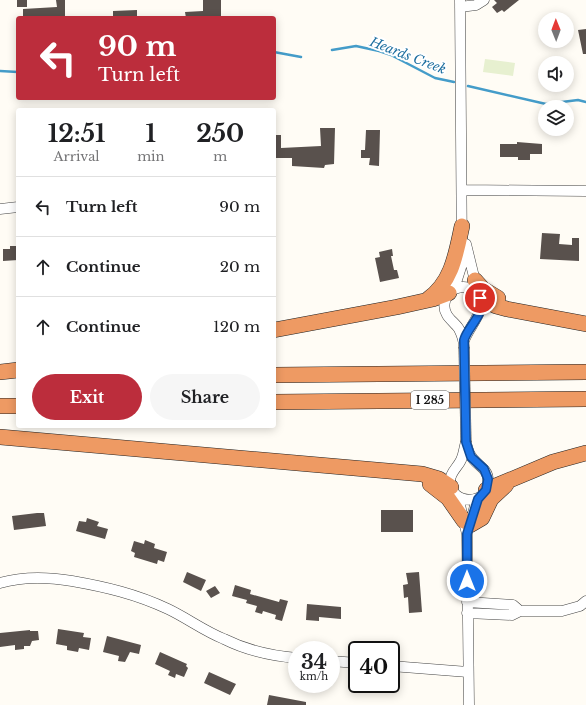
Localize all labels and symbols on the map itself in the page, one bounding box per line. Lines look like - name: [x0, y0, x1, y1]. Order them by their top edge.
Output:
- north arrow: [538, 12, 574, 48]
- water label: Heards Creek: [366, 33, 449, 78]
- pin: [463, 281, 497, 315]
- road number: I 285: [411, 391, 449, 409]
- position arrow: [446, 560, 488, 602]
- speed limit sign: 40: [348, 641, 400, 693]

